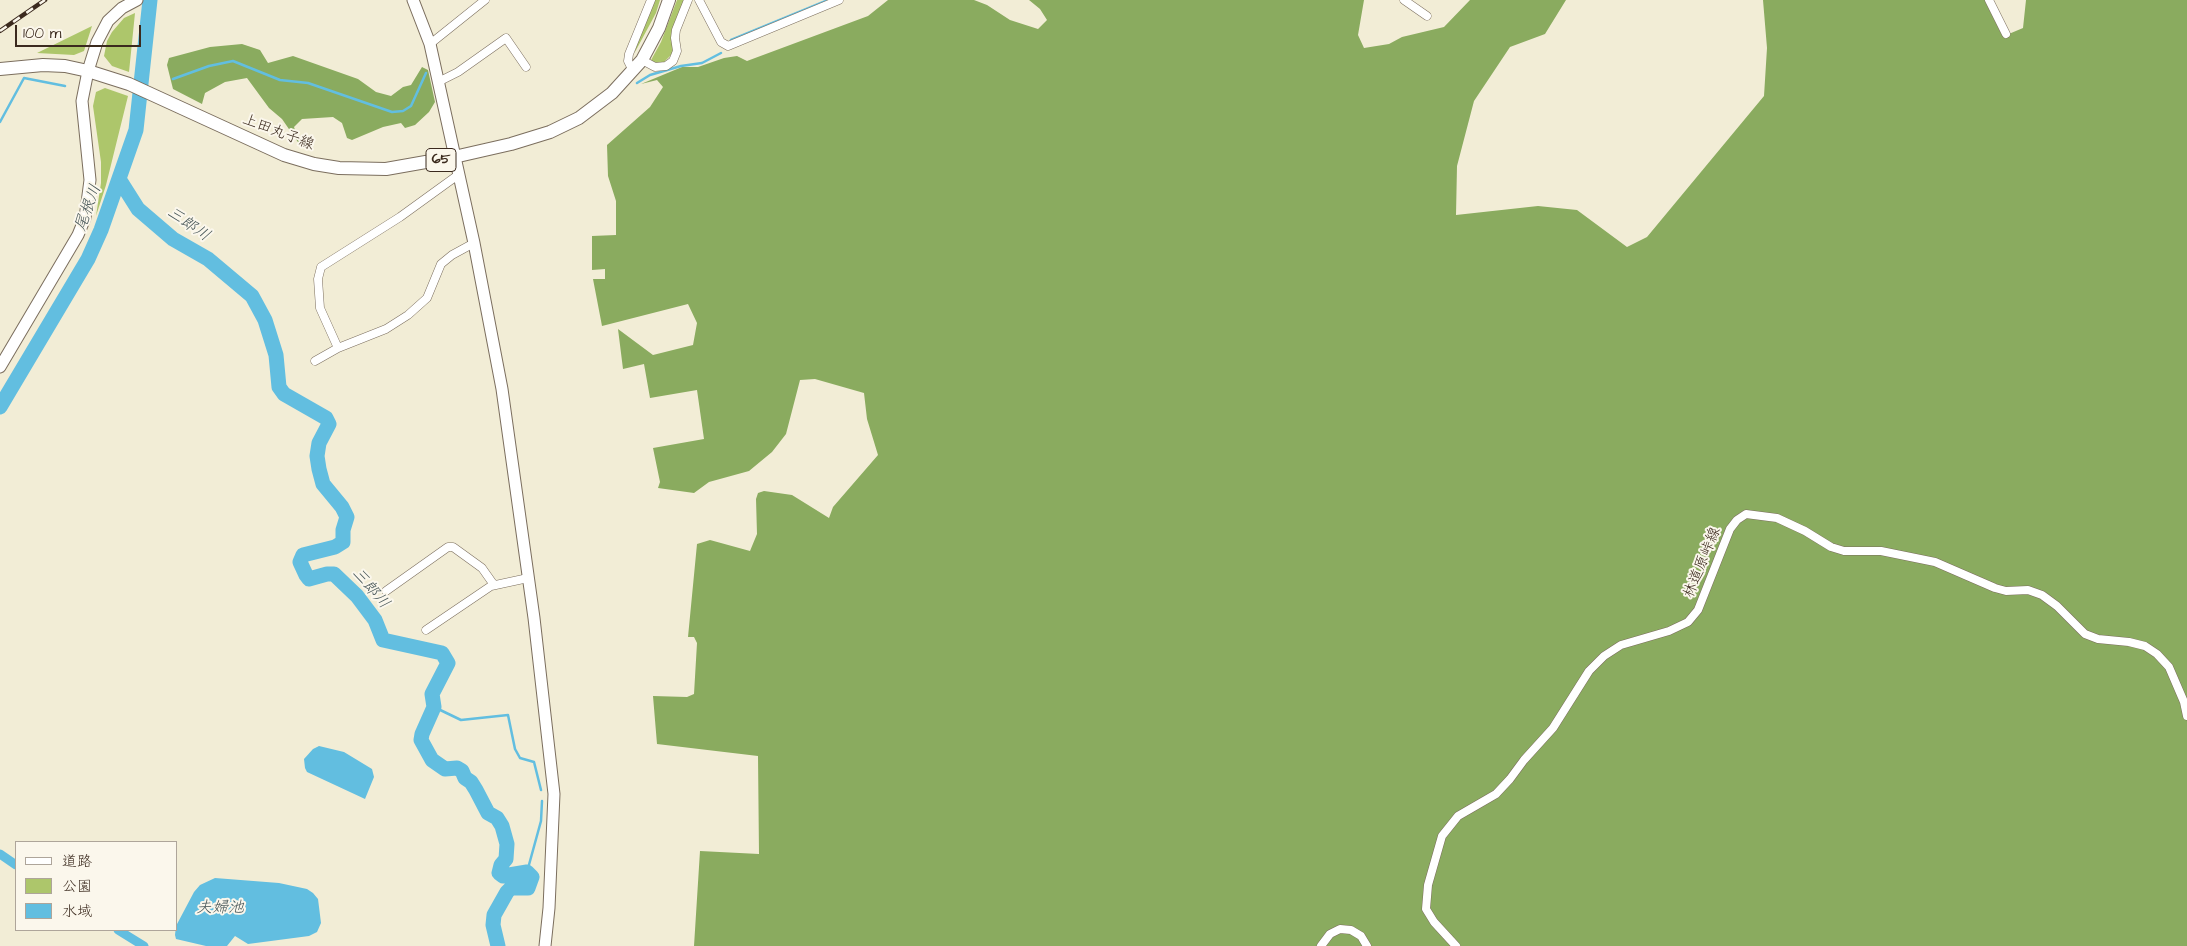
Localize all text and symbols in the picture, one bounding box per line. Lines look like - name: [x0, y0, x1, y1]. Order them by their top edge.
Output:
- scale bar: [18, 15, 144, 47]
- text: 100 m: [23, 23, 62, 44]
- street label: 上田丸子線: [240, 111, 316, 155]
- road number: 65: [426, 148, 456, 172]
- water label: 尾根川: [72, 182, 106, 234]
- water label: 三郎川: [163, 204, 213, 246]
- street label: 林道原峠線: [1681, 525, 1725, 601]
- water label: 三郎川: [347, 565, 393, 613]
- legend: [15, 841, 178, 931]
- text: 道路: [62, 851, 92, 872]
- text: 公園: [62, 876, 92, 897]
- water label: 夫婦池: [196, 899, 244, 919]
- text: 水域: [62, 901, 92, 922]

